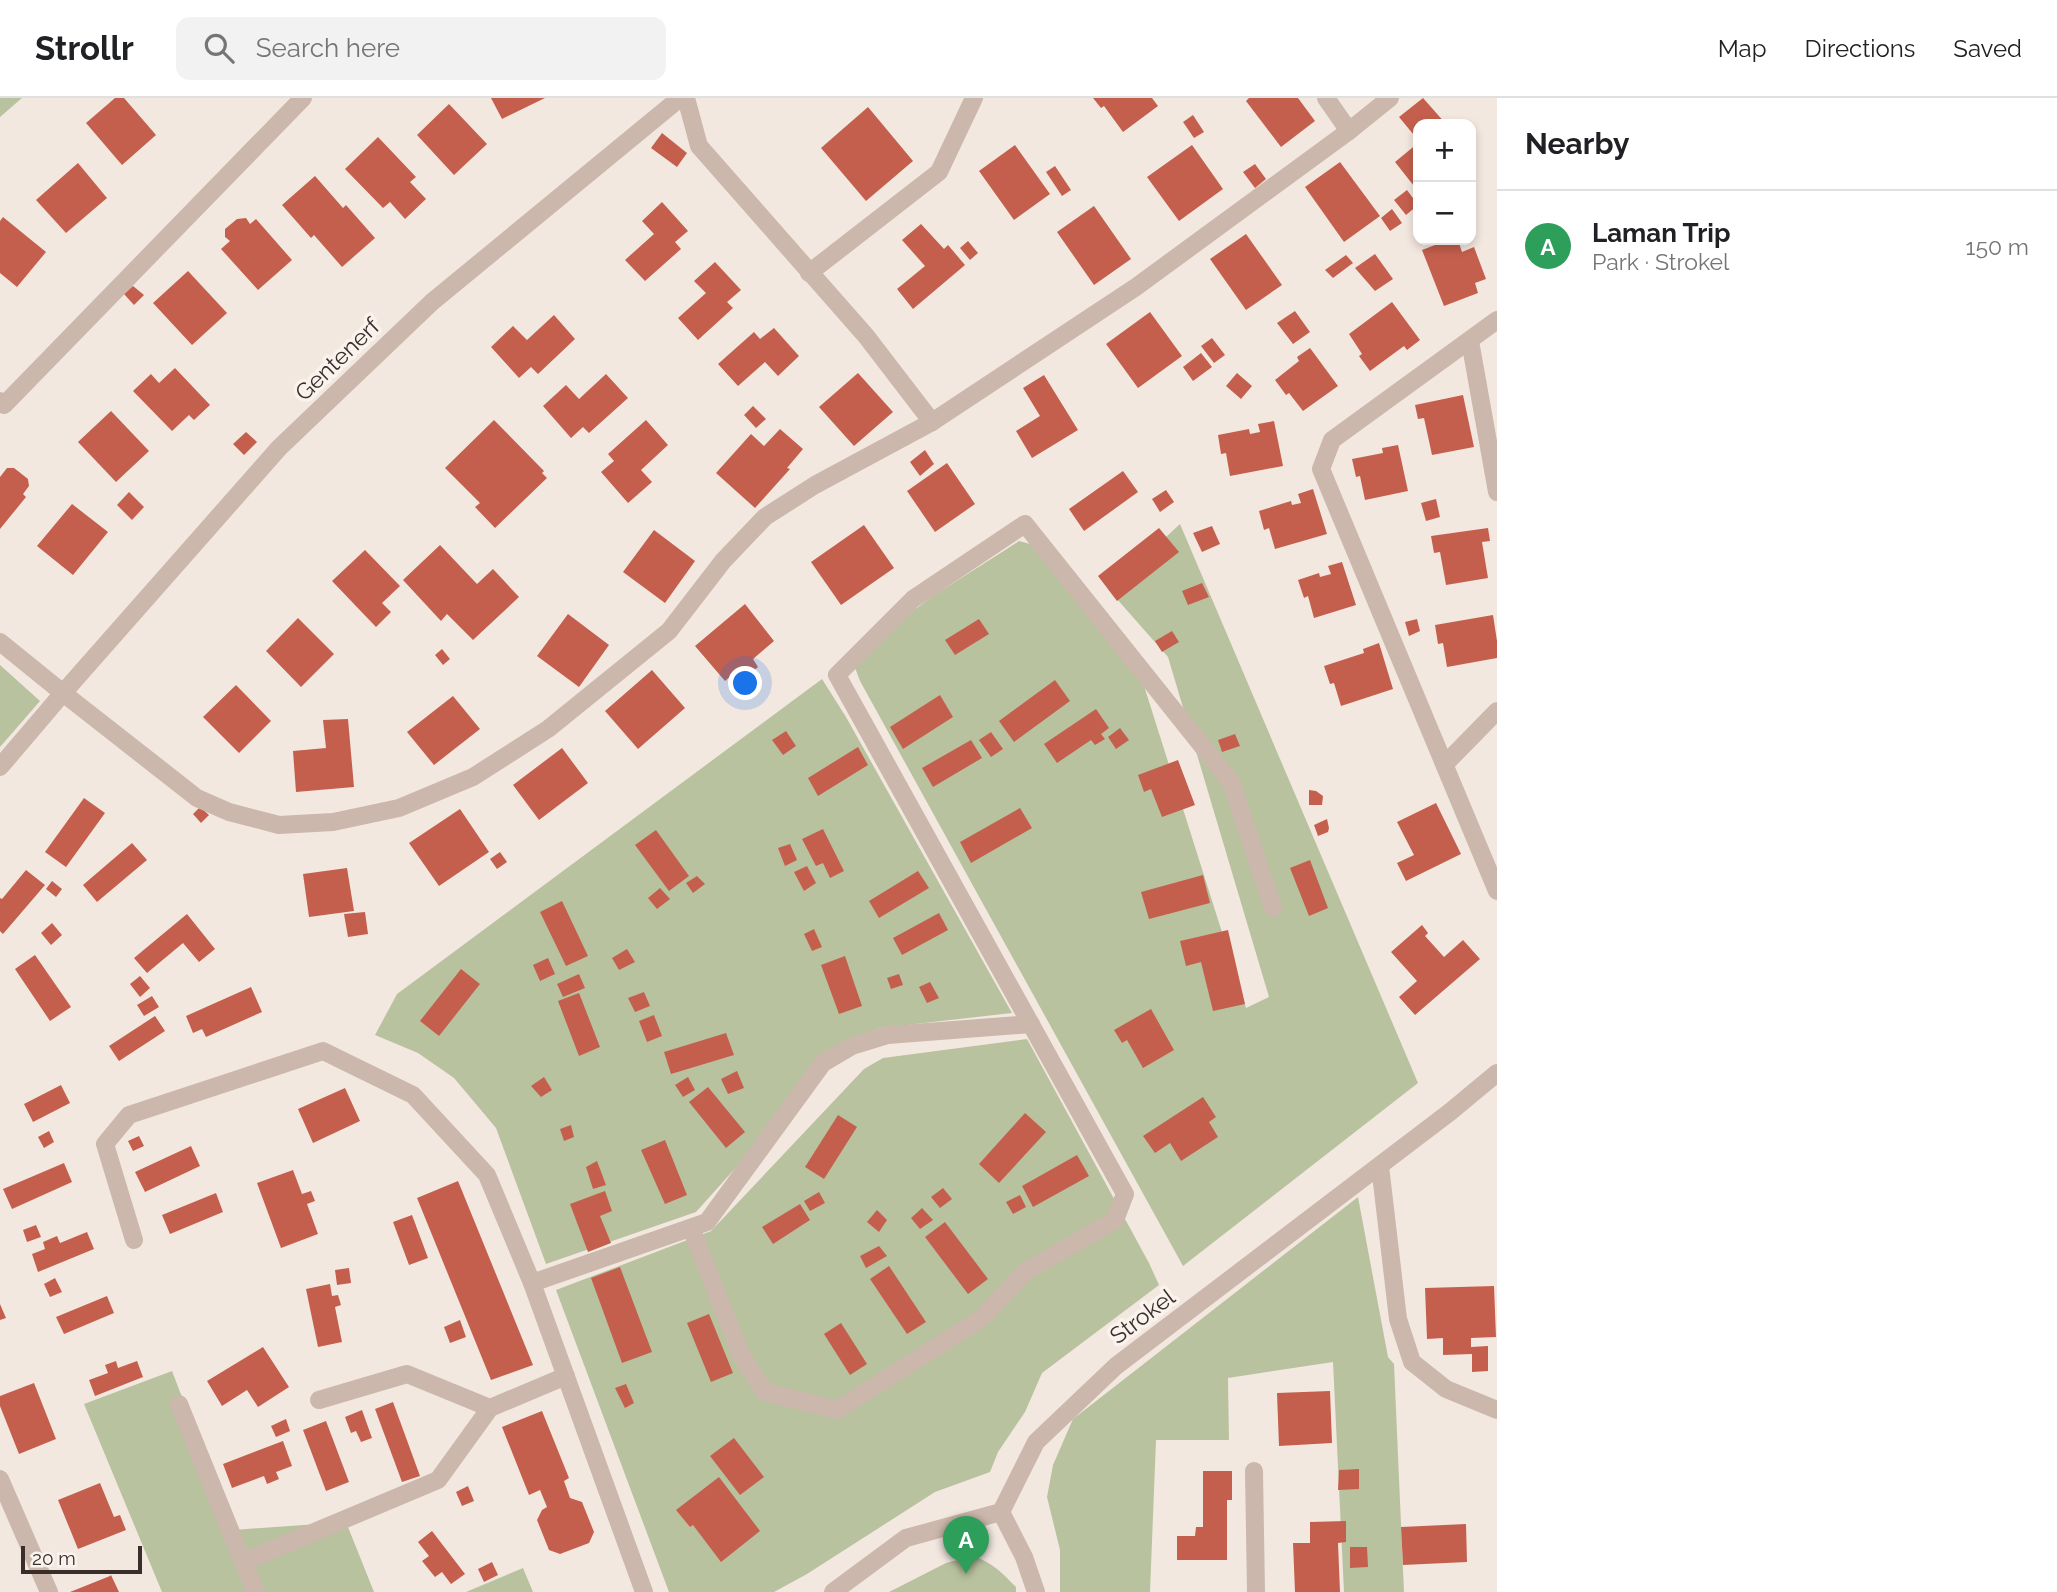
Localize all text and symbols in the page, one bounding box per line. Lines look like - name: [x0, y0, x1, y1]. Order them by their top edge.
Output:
- search box: [176, 17, 666, 80]
- text: Strollr: [35, 29, 134, 68]
- icon: search: [200, 29, 238, 67]
- text: Search here: [256, 33, 400, 63]
- text: Map: [1718, 34, 1767, 63]
- text: Directions: [1805, 34, 1915, 63]
- text: Saved: [1953, 34, 2022, 63]
- map controls: [1413, 119, 1476, 245]
- button: +: [1413, 119, 1476, 182]
- text: Nearby: [1525, 126, 1629, 161]
- button: −: [1413, 182, 1476, 245]
- text: Laman Trip: [1592, 218, 1730, 248]
- text: A: [1540, 233, 1556, 260]
- text: 150 m: [1966, 233, 2029, 260]
- text: Park · Strokel: [1592, 248, 1729, 275]
- street label: Gentenerf: [289, 311, 386, 406]
- your location: [728, 666, 762, 700]
- street label: Strokel: [1104, 1282, 1180, 1349]
- pin: A: [943, 1516, 989, 1574]
- scale bar: [21, 1543, 142, 1575]
- text: 20 m: [32, 1547, 76, 1569]

